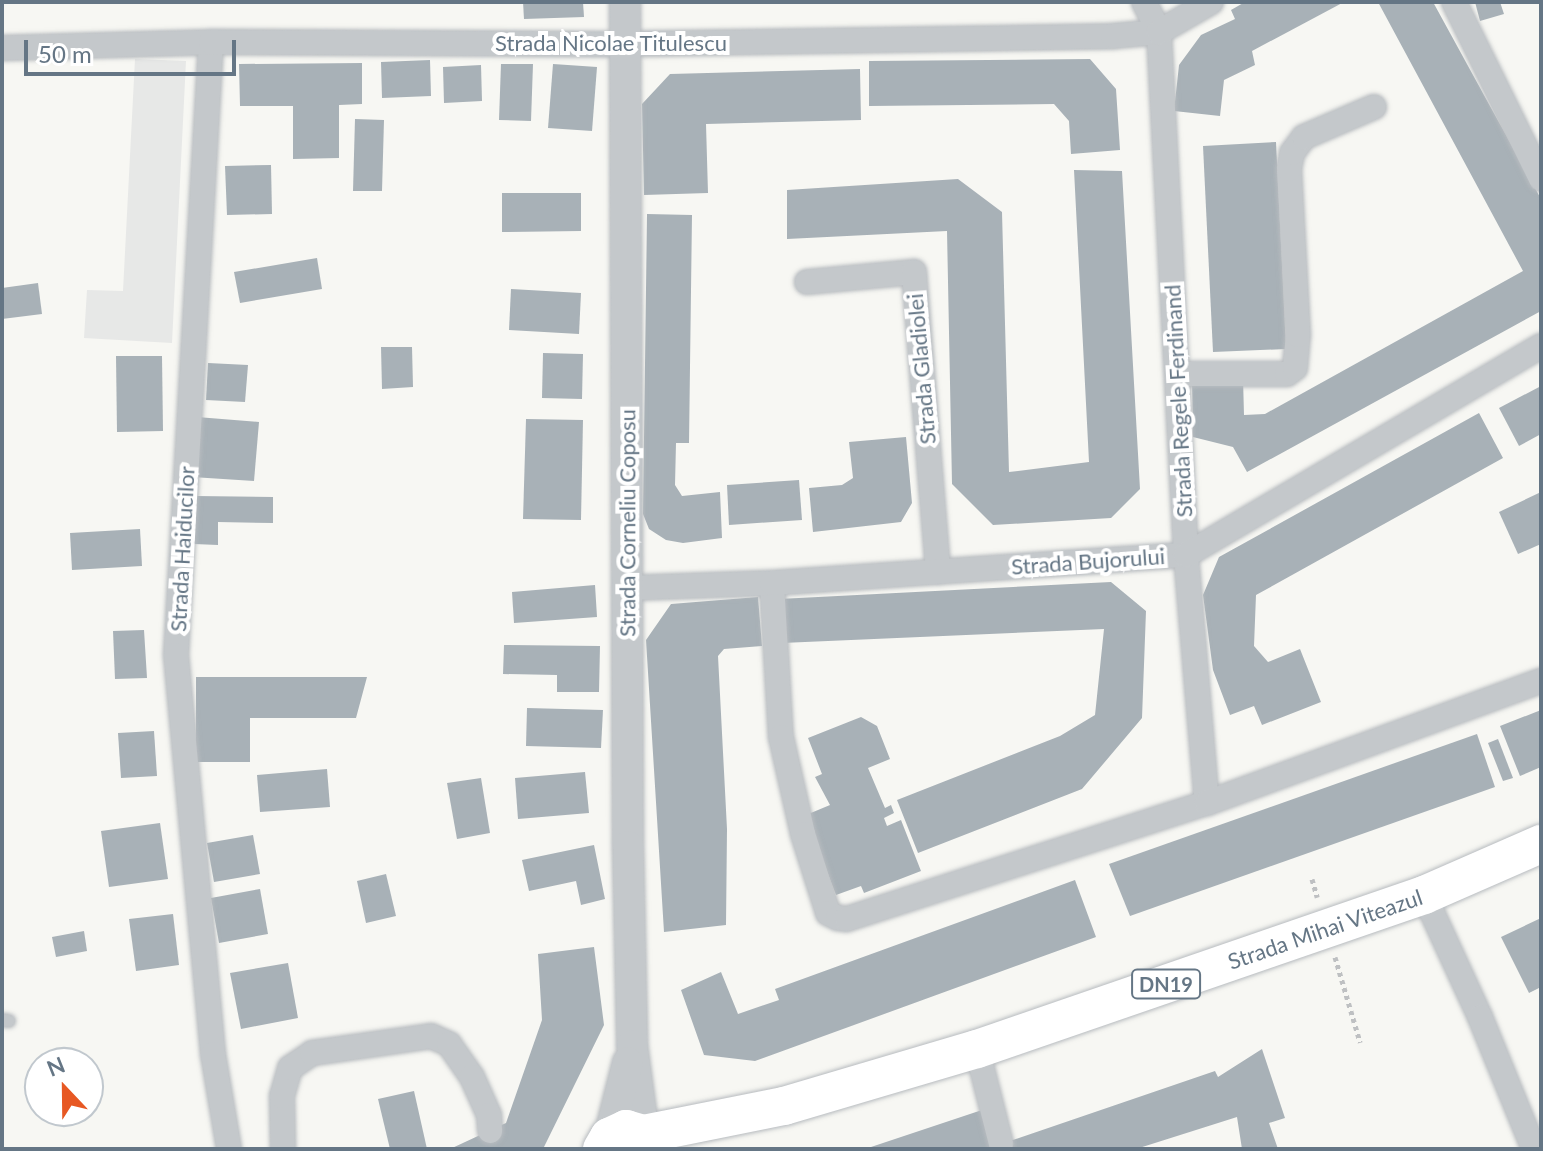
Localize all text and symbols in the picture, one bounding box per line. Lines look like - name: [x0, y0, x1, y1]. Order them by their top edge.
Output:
- scale bar: [28, 24, 240, 74]
- street label: Strada Nicolae Titulescu: [495, 30, 727, 56]
- text: 50 m: [38, 39, 92, 68]
- street label: Strada Regele Ferdinand: [1159, 284, 1197, 518]
- street label: Strada Gladiolei: [901, 293, 941, 445]
- street label: Strada Corneliu Coposu: [614, 409, 640, 637]
- street label: Strada Haiducilor: [164, 466, 200, 632]
- street label: Strada Bujorului: [1010, 542, 1166, 580]
- street label: Strada Mihai Viteazul: [1224, 883, 1426, 975]
- road number: DN19: [1130, 968, 1202, 1000]
- north arrow: [24, 1047, 104, 1127]
- text: N: [43, 1050, 68, 1082]

